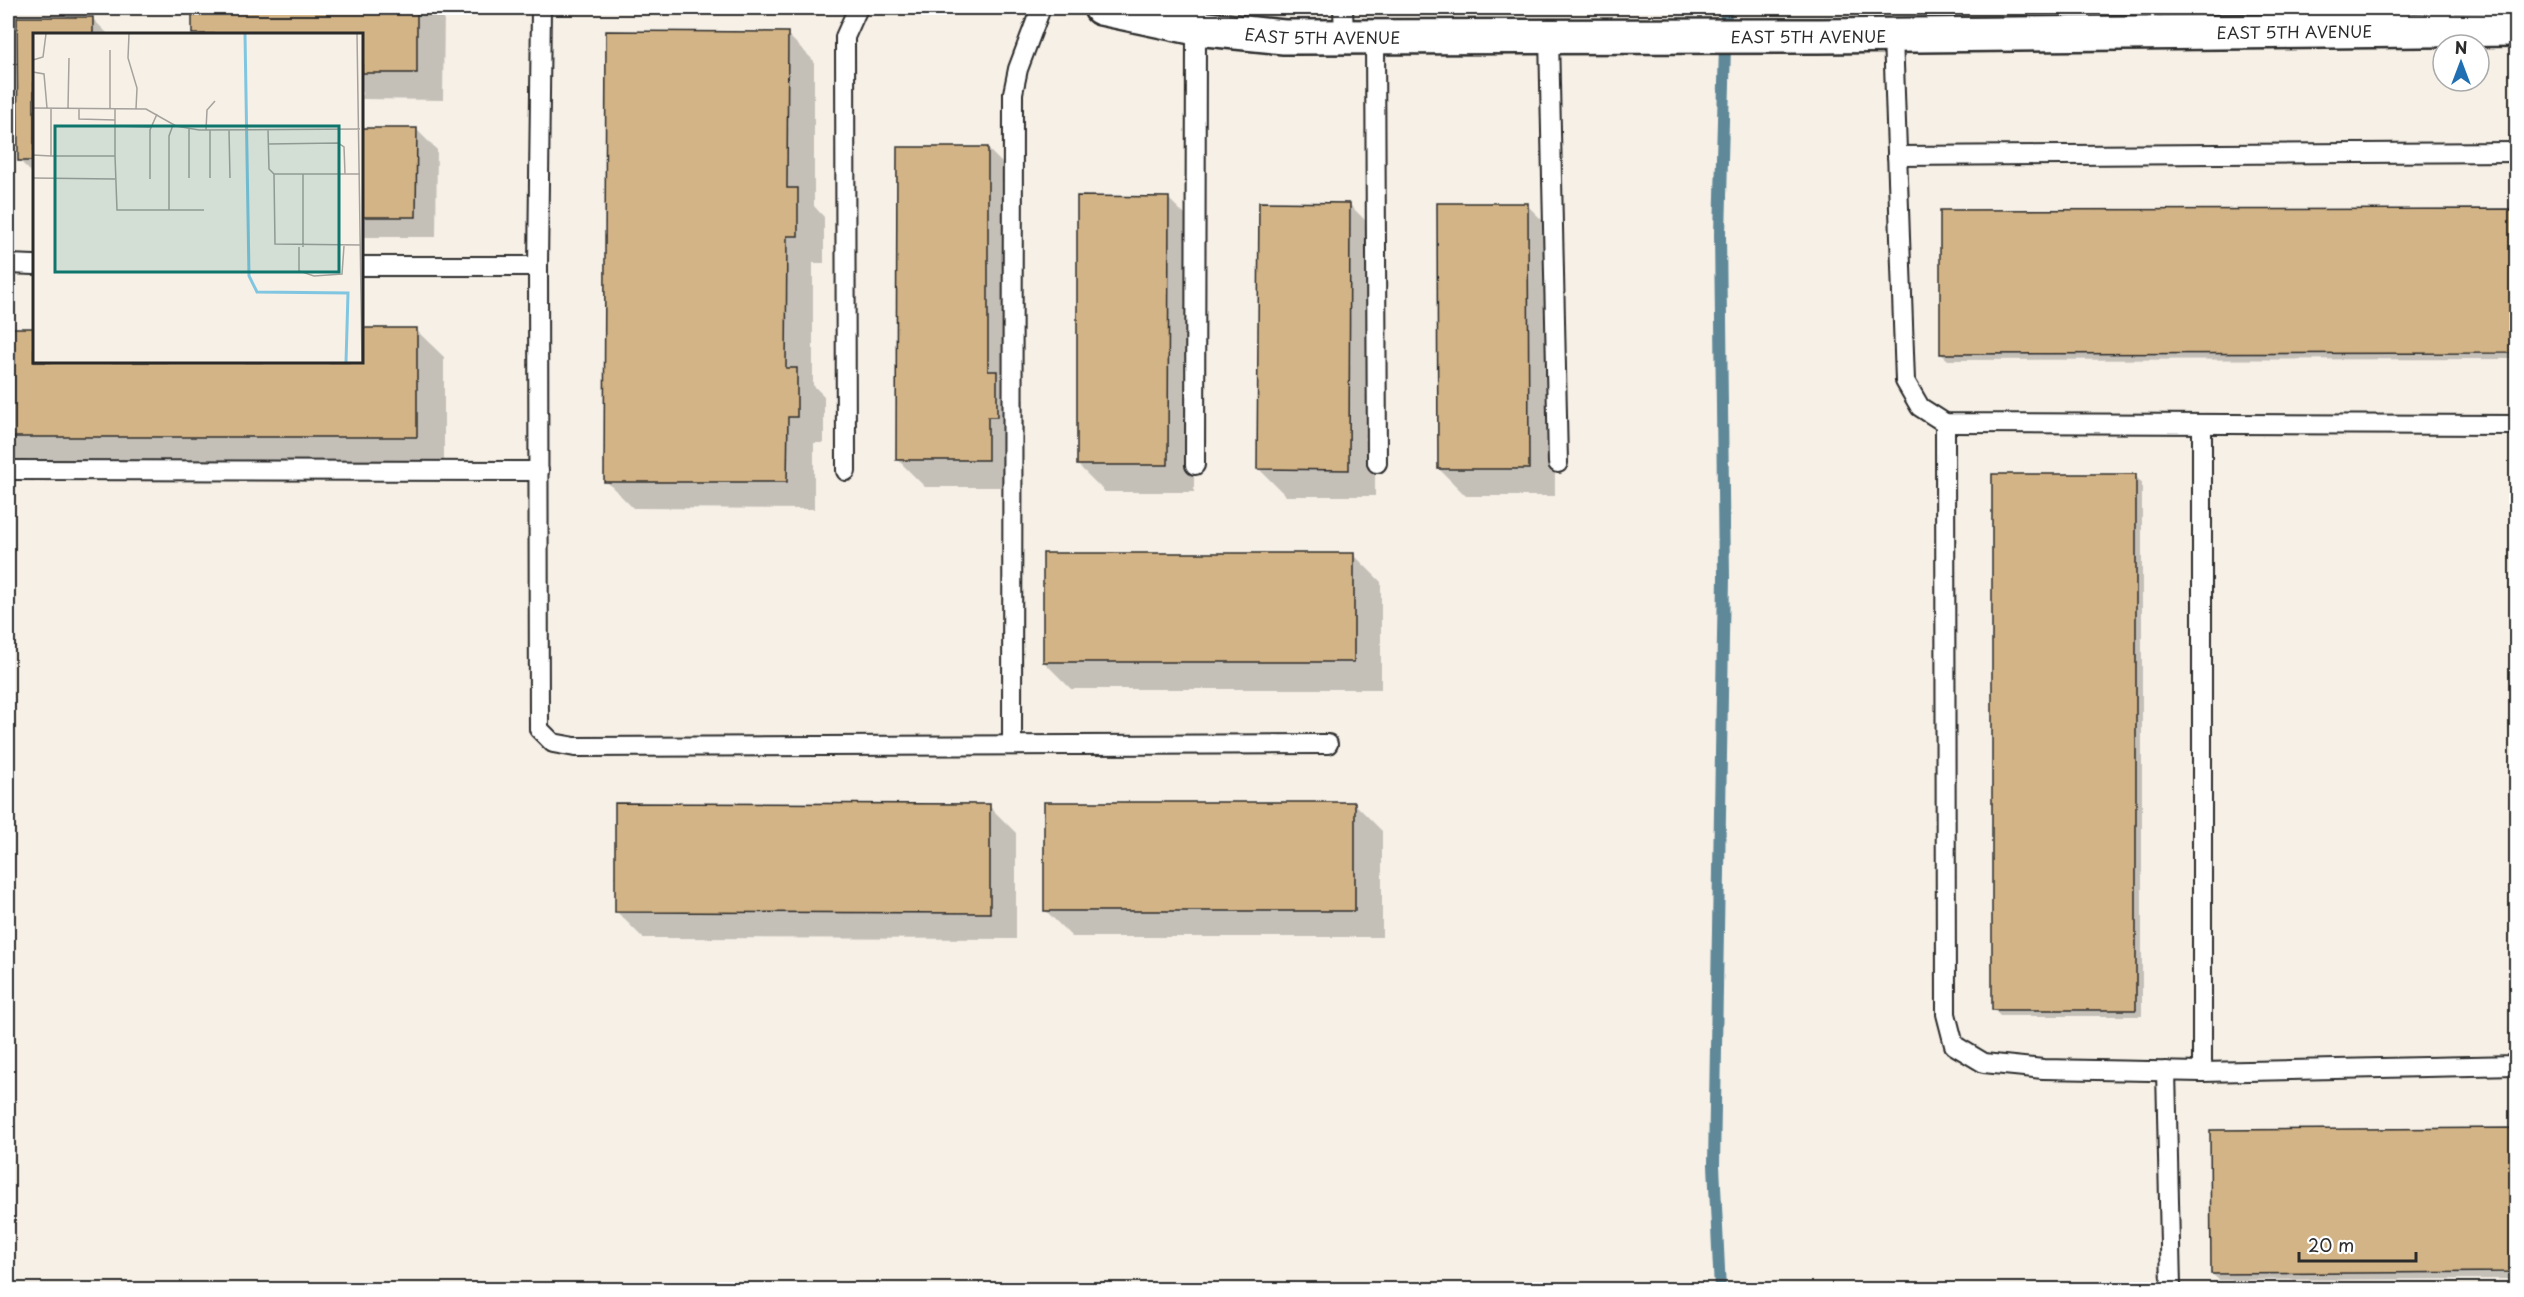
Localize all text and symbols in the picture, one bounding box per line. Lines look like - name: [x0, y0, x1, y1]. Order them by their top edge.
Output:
- street label: EAST 5TH AVENUE: [2216, 18, 2372, 44]
- street label: EAST 5TH AVENUE: [1244, 21, 1400, 49]
- street label: EAST 5TH AVENUE: [1731, 23, 1886, 48]
- inset map: [33, 33, 363, 363]
- north arrow: [2431, 33, 2491, 93]
- text: N: [2455, 35, 2467, 59]
- scale bar: [2299, 1225, 2416, 1263]
- text: 20 m: [2308, 1231, 2354, 1258]

